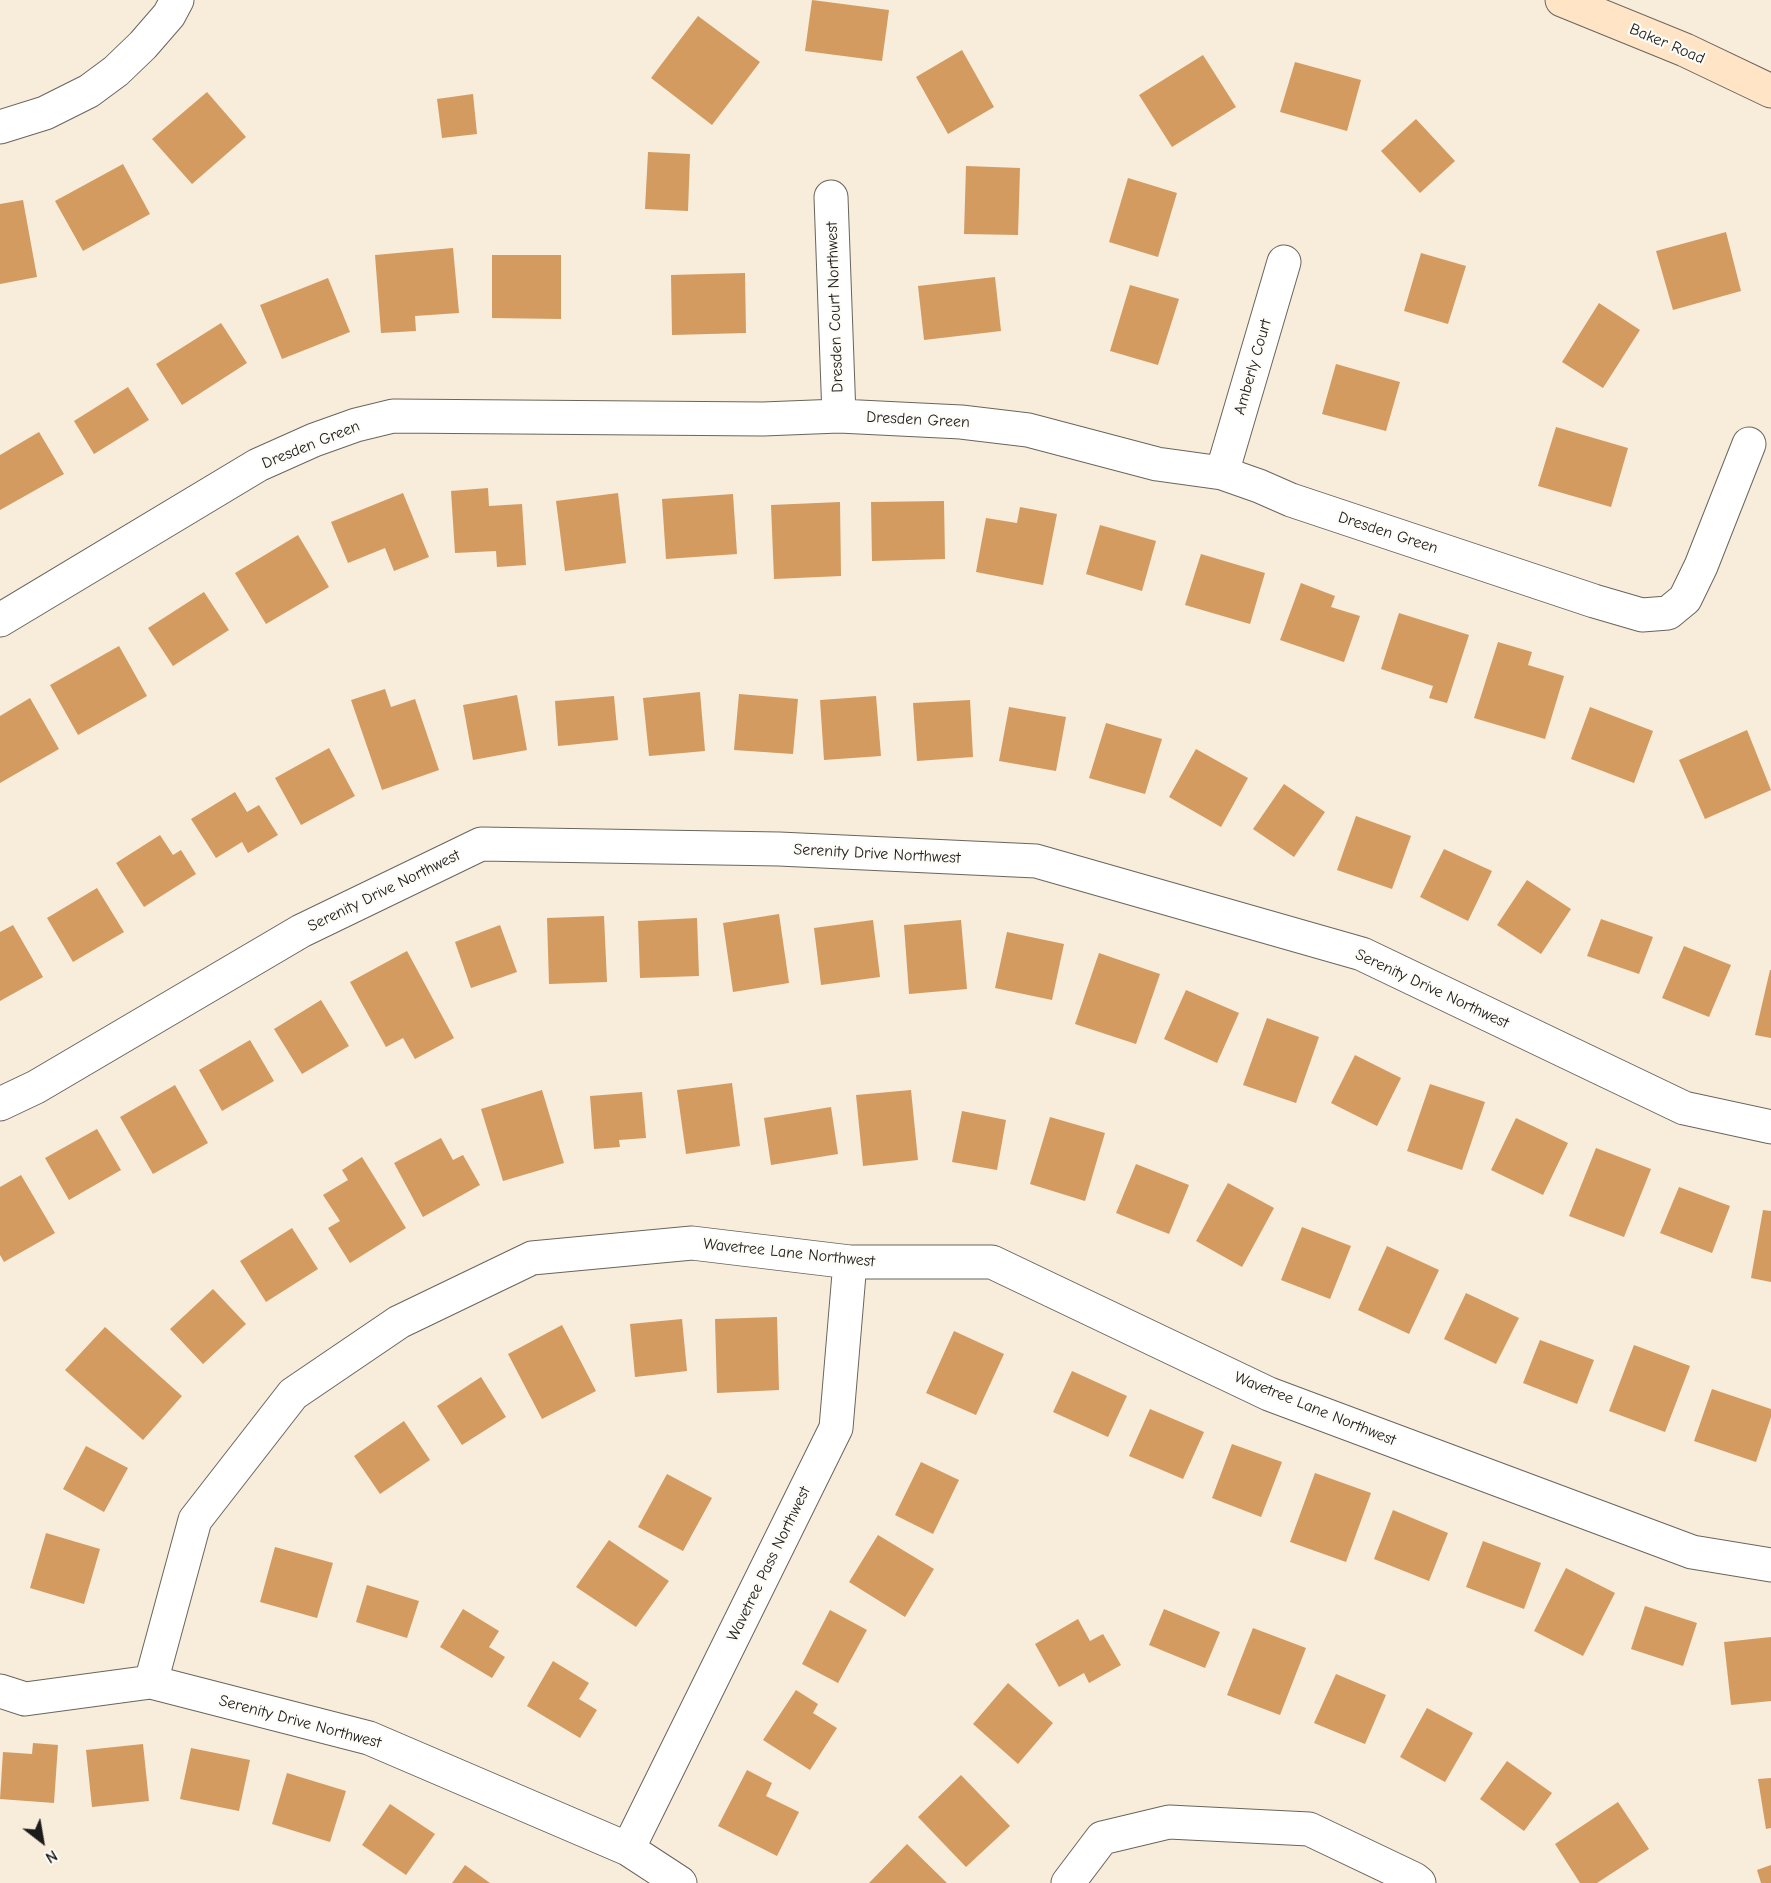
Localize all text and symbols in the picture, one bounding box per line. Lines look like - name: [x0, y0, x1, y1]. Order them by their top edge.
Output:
- street label: Baker Road: [1627, 20, 1707, 68]
- street label: Dresden Court Northwest: [822, 221, 848, 393]
- street label: Amberly Court: [1230, 317, 1276, 417]
- street label: Dresden Green: [866, 408, 970, 432]
- street label: Dresden Green: [259, 417, 363, 473]
- street label: Dresden Green: [1336, 508, 1440, 558]
- street label: Serenity Drive Northwest: [793, 840, 961, 868]
- street label: Serenity Drive Northwest: [305, 846, 463, 936]
- street label: Serenity Drive Northwest: [1352, 945, 1512, 1033]
- street label: Wavetree Lane Northwest: [702, 1234, 876, 1272]
- street label: Wavetree Lane Northwest: [1231, 1368, 1399, 1450]
- street label: Wavetree Pass Northwest: [723, 1484, 815, 1644]
- street label: Serenity Drive Northwest: [217, 1691, 383, 1753]
- north arrow: [12, 1811, 72, 1871]
- text: N: [42, 1846, 60, 1867]

